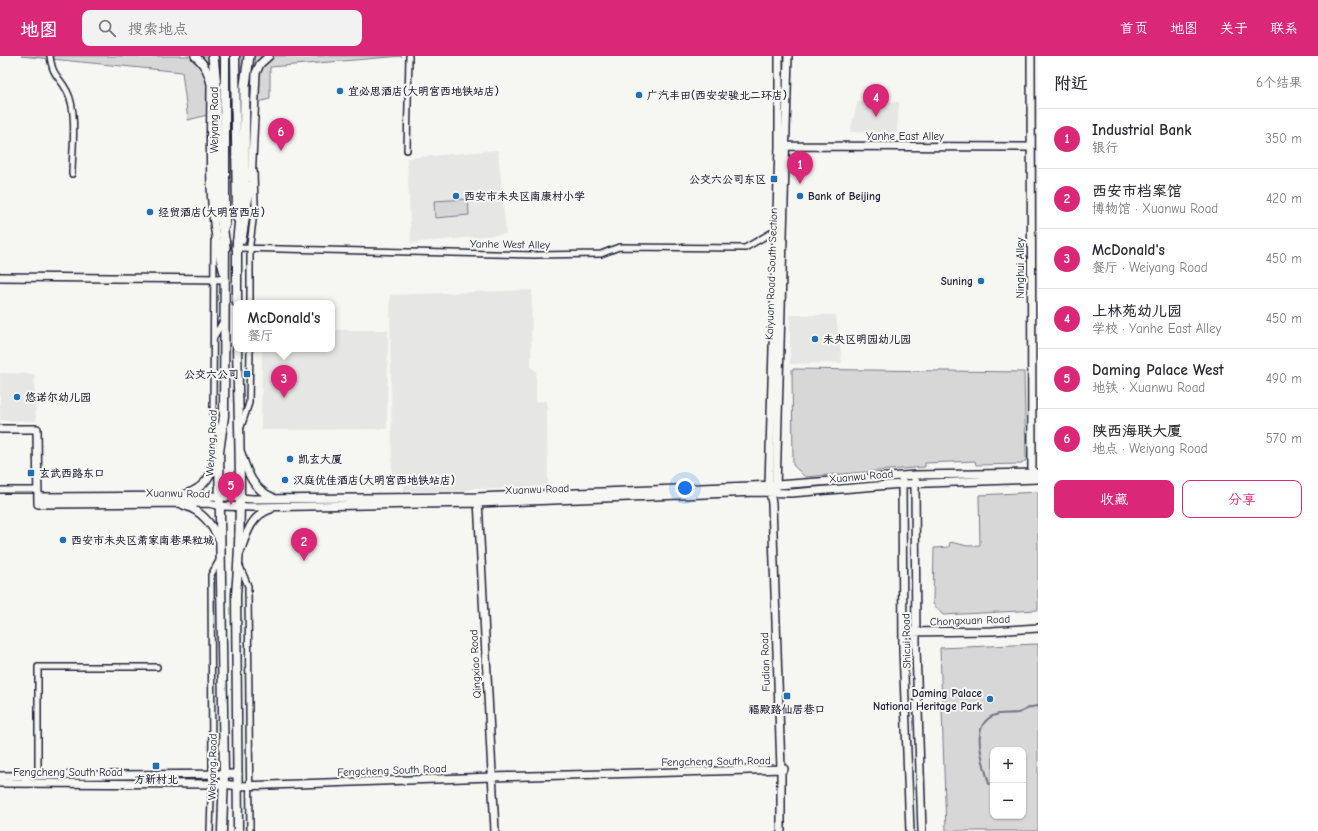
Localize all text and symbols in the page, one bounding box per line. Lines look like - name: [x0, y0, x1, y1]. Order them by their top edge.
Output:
- search box: [82, 10, 362, 46]
- icon: search: [96, 17, 118, 39]
- text: 地图: [20, 19, 58, 41]
- text: 搜索地点: [128, 20, 188, 38]
- text: 首页: [1120, 20, 1148, 37]
- text: 地图: [1170, 20, 1198, 37]
- text: 关于: [1220, 20, 1248, 37]
- text: 联系: [1270, 20, 1298, 37]
- text: 附近: [1054, 74, 1088, 93]
- text: 6个结果: [1256, 75, 1302, 90]
- pin: 4: [863, 84, 889, 117]
- place label: 宜必思酒店(大明宫西地铁站店): [348, 85, 499, 98]
- marker: 宜必思酒店(大明宫西地铁站店): [335, 86, 345, 96]
- street label: Weiyang Road: [208, 87, 221, 153]
- place label: 广汽丰田(西安安骏北二环店): [647, 89, 787, 102]
- marker: 广汽丰田(西安安骏北二环店): [634, 90, 644, 100]
- pin: 6: [268, 118, 294, 151]
- text: Industrial Bank: [1092, 121, 1192, 139]
- street label: Yanhe East Alley: [866, 130, 944, 143]
- text: 1: [1064, 131, 1070, 146]
- text: 350 m: [1265, 131, 1302, 146]
- text: 银行: [1092, 140, 1118, 155]
- pin: 1: [787, 151, 813, 184]
- place label: 公交六公司东区: [689, 173, 766, 186]
- marker: 公交六公司东区: [769, 174, 779, 184]
- text: 西安市档案馆: [1092, 182, 1182, 200]
- place label: 西安市未央区南康村小学: [464, 190, 585, 203]
- place label: Bank of Beijing: [808, 190, 881, 203]
- marker: 西安市未央区南康村小学: [451, 191, 461, 201]
- marker: Bank of Beijing: [795, 191, 805, 201]
- text: 2: [1064, 191, 1070, 206]
- text: 420 m: [1266, 191, 1302, 206]
- text: 博物馆 · Xuanwu Road: [1092, 201, 1218, 216]
- place label: 经贸酒店(大明宫西店): [158, 206, 265, 219]
- marker: 经贸酒店(大明宫西店): [145, 207, 155, 217]
- street label: Kaiyuan Road South Section: [763, 208, 780, 340]
- street label: Yanhe West Alley: [470, 237, 550, 252]
- street label: Ninghui Alley: [1014, 237, 1027, 298]
- text: McDonald's: [1092, 241, 1165, 259]
- text: 3: [1064, 251, 1070, 266]
- text: 450 m: [1266, 251, 1302, 266]
- text: 餐厅 · Weiyang Road: [1092, 260, 1208, 275]
- place label: Suning: [941, 275, 973, 288]
- marker: Suning: [976, 276, 986, 286]
- popup: [233, 300, 335, 352]
- text: 上林苑幼儿园: [1092, 302, 1182, 320]
- text: McDonald's: [248, 309, 320, 327]
- text: 4: [1064, 311, 1070, 326]
- text: 450 m: [1266, 311, 1302, 326]
- text: 学校 · Yanhe East Alley: [1092, 321, 1221, 336]
- text: 餐厅: [248, 328, 274, 343]
- place label: 未央区明园幼儿园: [823, 333, 911, 346]
- marker: 未央区明园幼儿园: [810, 334, 820, 344]
- text: Daming Palace West: [1092, 361, 1224, 379]
- pin: 3: [271, 365, 297, 398]
- place label: 公交六公司: [184, 368, 239, 381]
- marker: 公交六公司: [242, 369, 252, 379]
- text: 5: [1064, 371, 1070, 386]
- text: 490 m: [1266, 371, 1302, 386]
- text: 地铁 · Xuanwu Road: [1092, 380, 1205, 395]
- place label: 悠诺尔幼儿园: [25, 391, 91, 404]
- marker: 悠诺尔幼儿园: [12, 392, 22, 402]
- street label: Weiyang Road: [203, 409, 220, 477]
- text: 陕西海联大厦: [1092, 422, 1182, 440]
- text: 6: [1064, 431, 1070, 446]
- text: 570 m: [1266, 431, 1302, 446]
- text: 地点 · Weiyang Road: [1092, 441, 1208, 456]
- place label: 凯玄大厦: [298, 453, 342, 466]
- marker: 凯玄大厦: [285, 454, 295, 464]
- place label: 玄武西路东口: [39, 467, 105, 480]
- street label: Xuanwu Road: [828, 467, 894, 486]
- marker: 玄武西路东口: [26, 468, 36, 478]
- pin: 5: [218, 472, 244, 505]
- place label: 汉庭优佳酒店(大明宫西地铁站店): [293, 474, 455, 487]
- marker: 汉庭优佳酒店(大明宫西地铁站店): [280, 475, 290, 485]
- your location: [675, 478, 695, 498]
- button: 收藏: [1054, 480, 1174, 518]
- button: 分享: [1182, 480, 1302, 518]
- street label: Xuanwu Road: [505, 482, 570, 497]
- street label: Xuanwu Road: [146, 486, 211, 501]
- pin: 2: [291, 528, 317, 561]
- place label: 西安市未央区萧家南巷果粒城: [71, 534, 214, 547]
- marker: 西安市未央区萧家南巷果粒城: [58, 535, 68, 545]
- street label: Shicui Road: [900, 613, 913, 669]
- street label: Chongxuan Road: [930, 613, 1011, 628]
- street label: Qingxiao Road: [467, 629, 484, 699]
- street label: Fudian Road: [758, 632, 773, 692]
- place label: Daming Palace National Heritage Park: [873, 687, 983, 713]
- marker: 福殿路仙居巷口: [782, 691, 792, 701]
- marker: Daming Palace National Heritage Park: [985, 694, 995, 704]
- place label: 福殿路仙居巷口: [749, 703, 826, 716]
- street label: Weiyang Road: [205, 733, 220, 800]
- map controls: [990, 747, 1026, 819]
- button: +: [990, 747, 1026, 783]
- street label: Fengcheng South Road: [661, 754, 771, 769]
- marker: 方新村北: [151, 761, 161, 771]
- street label: Fengcheng South Road: [337, 762, 447, 779]
- street label: Fengcheng South Road: [13, 766, 123, 779]
- place label: 方新村北: [134, 773, 178, 786]
- button: −: [990, 783, 1026, 819]

